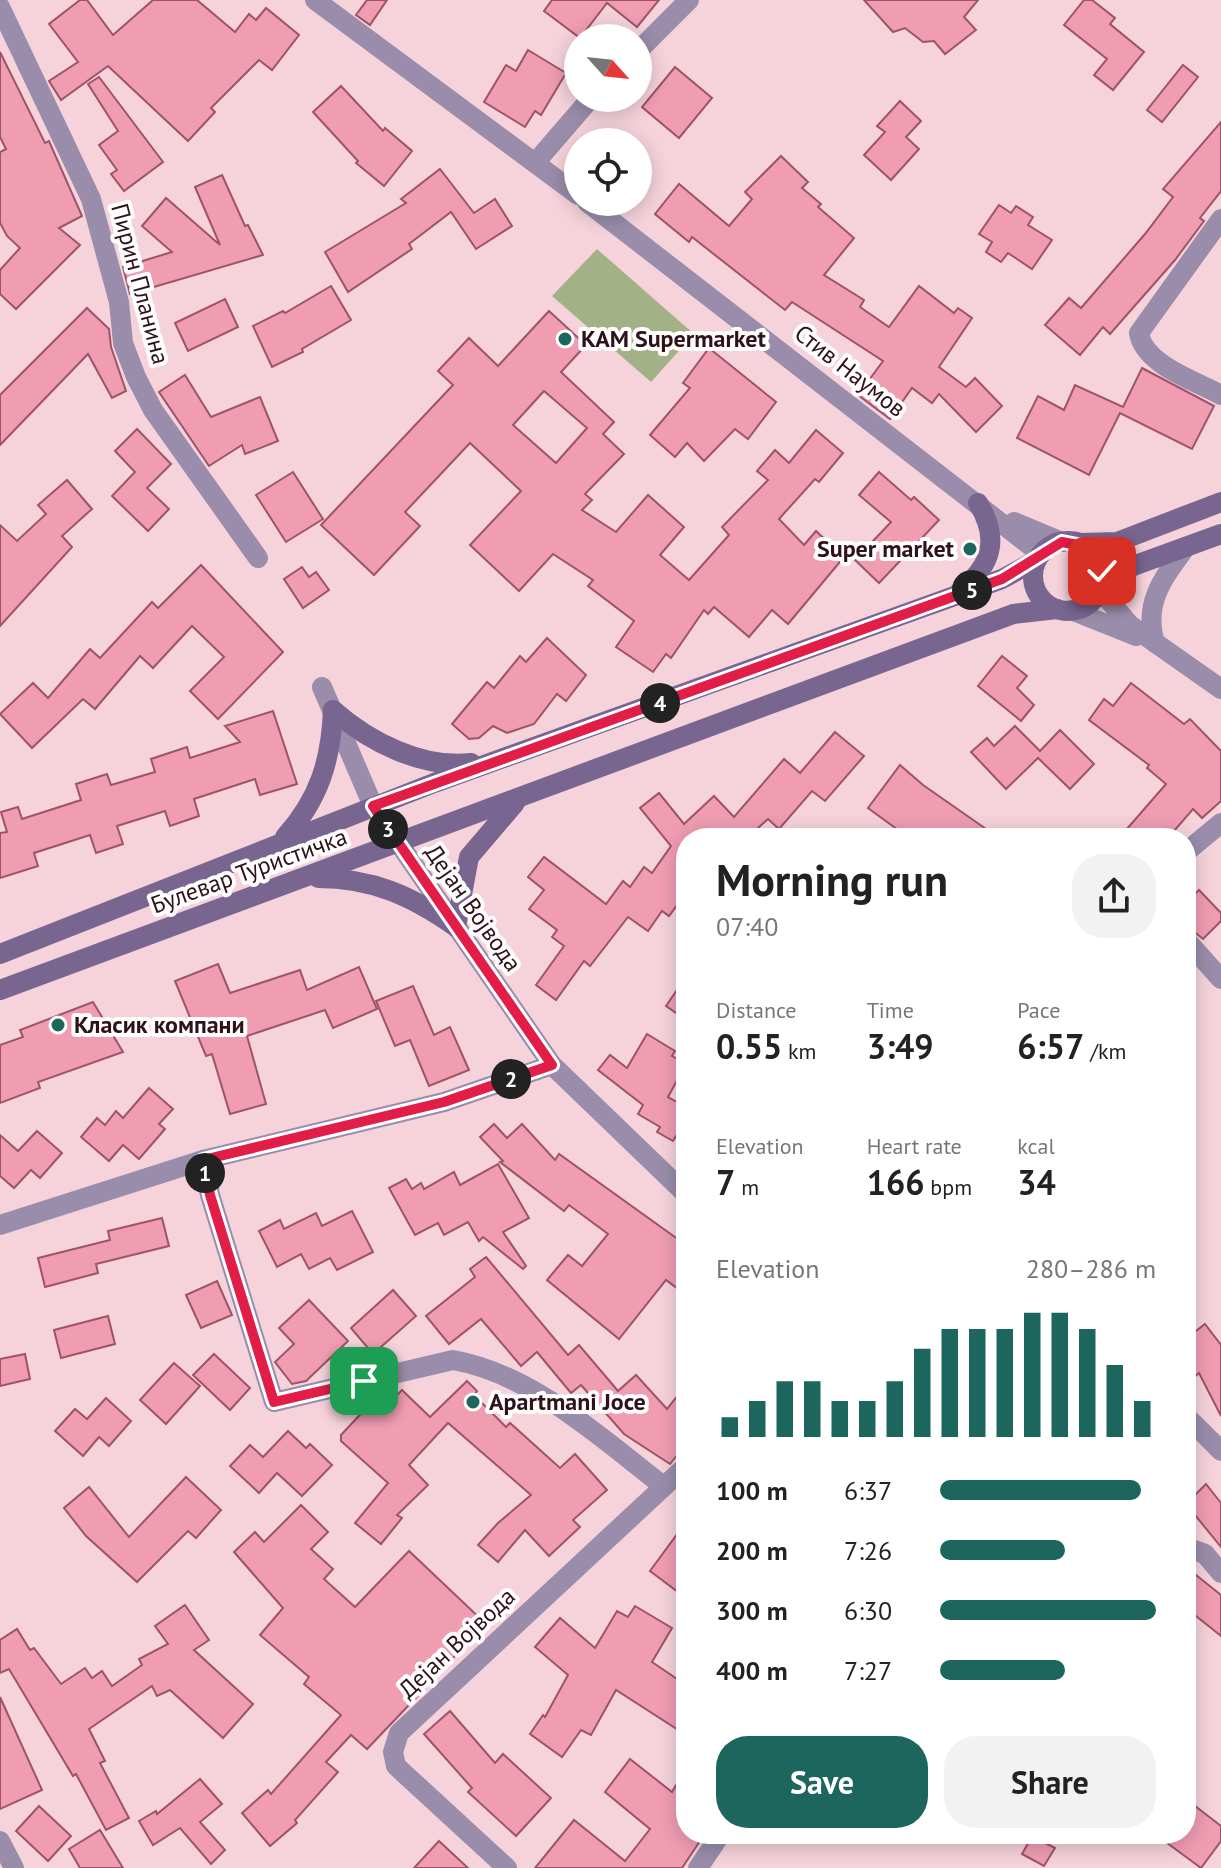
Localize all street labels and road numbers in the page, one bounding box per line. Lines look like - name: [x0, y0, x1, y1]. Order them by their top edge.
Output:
- street label: Пирин Планина: [104, 200, 177, 368]
- street label: Стив Наумов: [788, 318, 912, 424]
- street label: Булевар Туристичка: [146, 821, 351, 920]
- street label: Дејан Војвода: [418, 838, 529, 977]
- street label: Дејан Војвода: [392, 1581, 521, 1705]

